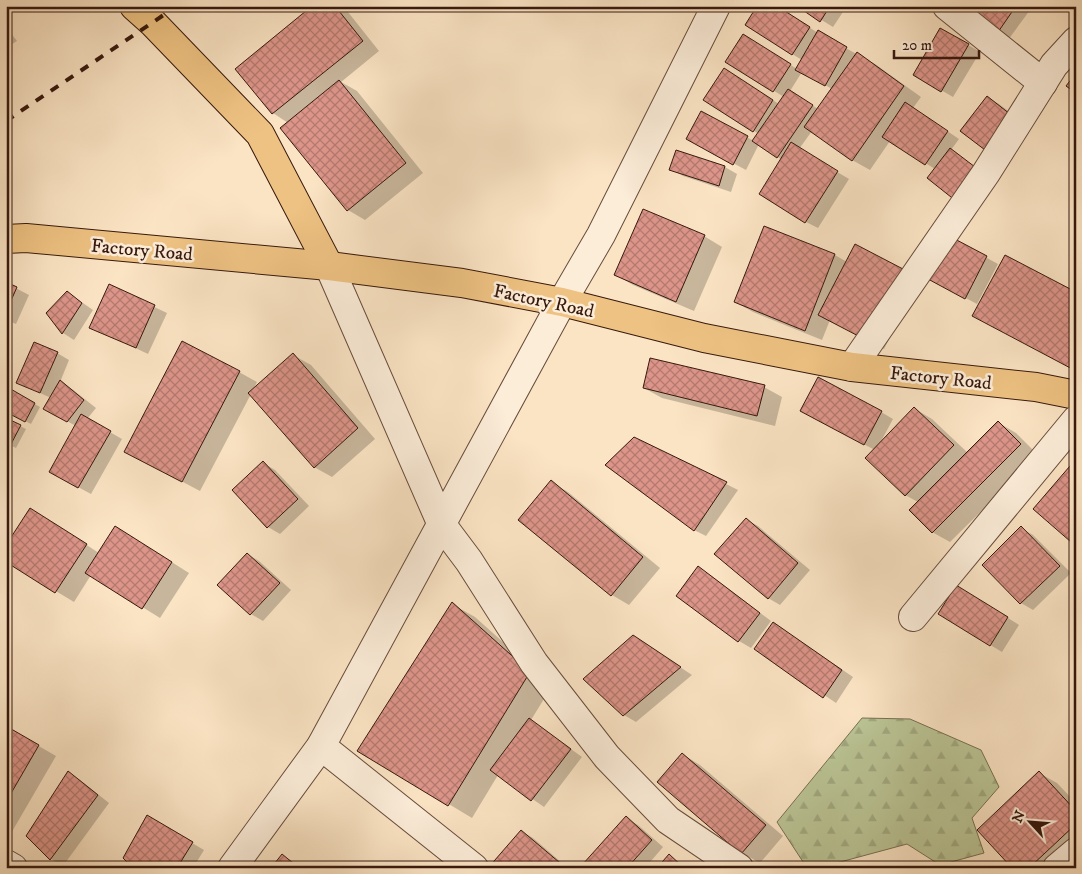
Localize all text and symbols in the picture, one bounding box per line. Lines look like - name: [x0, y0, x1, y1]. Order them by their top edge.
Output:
- scale bar: [894, 28, 980, 60]
- text: 20 m: [902, 36, 932, 55]
- street label: Factory Road: [90, 235, 194, 266]
- street label: Factory Road: [491, 280, 597, 323]
- street label: Factory Road: [889, 362, 993, 395]
- north arrow: [1004, 796, 1054, 846]
- text: N: [1009, 807, 1030, 826]

